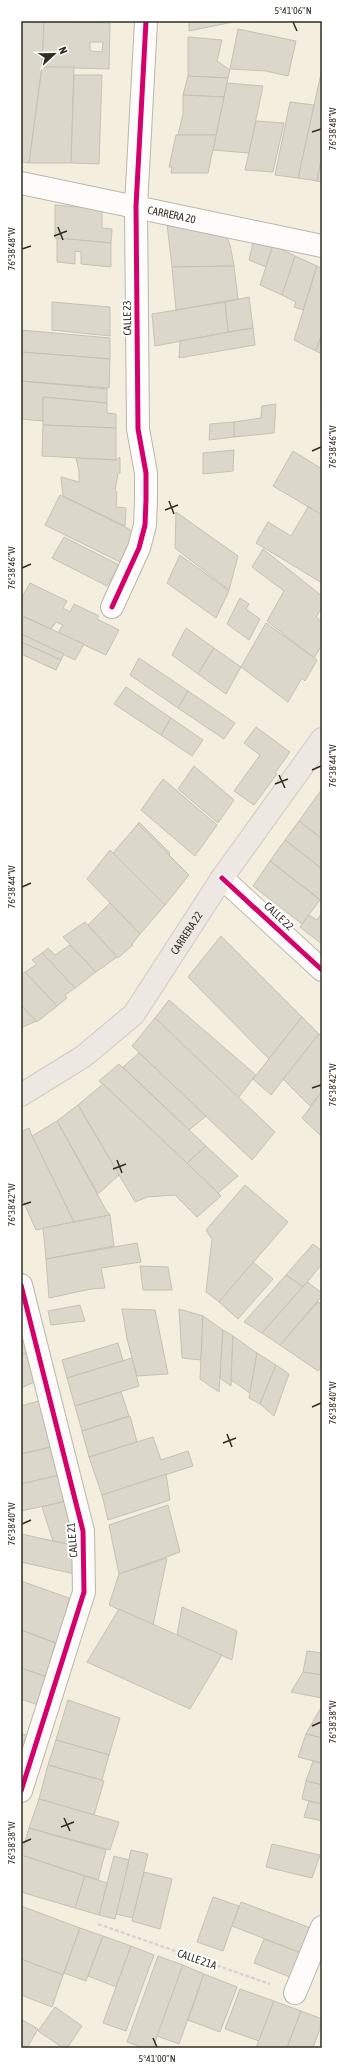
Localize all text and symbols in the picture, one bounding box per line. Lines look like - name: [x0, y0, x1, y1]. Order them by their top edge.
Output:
- text: 5°41'06"N: [274, 5, 312, 16]
- north arrow: [34, 34, 74, 74]
- text: N: [56, 45, 70, 56]
- text: 76°38'48"W: [327, 107, 338, 151]
- street label: CARRERA 20: [147, 204, 197, 225]
- text: 76°38'48"W: [6, 227, 17, 271]
- street label: CALLE 23: [121, 300, 133, 336]
- text: 76°38'46"W: [327, 425, 338, 469]
- text: 76°38'46"W: [6, 546, 17, 590]
- text: 76°38'44"W: [327, 744, 338, 788]
- text: 76°38'44"W: [6, 865, 17, 909]
- street label: CALLE 22: [262, 900, 296, 932]
- street label: CARRERA 22: [168, 909, 205, 957]
- text: 76°38'42"W: [327, 1063, 338, 1107]
- text: 76°38'42"W: [6, 1183, 17, 1227]
- text: 76°38'40"W: [327, 1381, 338, 1425]
- text: 76°38'40"W: [6, 1502, 17, 1546]
- street label: CALLE 21: [64, 1522, 80, 1558]
- text: 76°38'38"W: [327, 1700, 338, 1744]
- text: 76°38'38"W: [6, 1821, 17, 1865]
- street label: CALLE 21A: [176, 1947, 219, 1972]
- text: 5°41'00"N: [138, 2053, 176, 2064]

